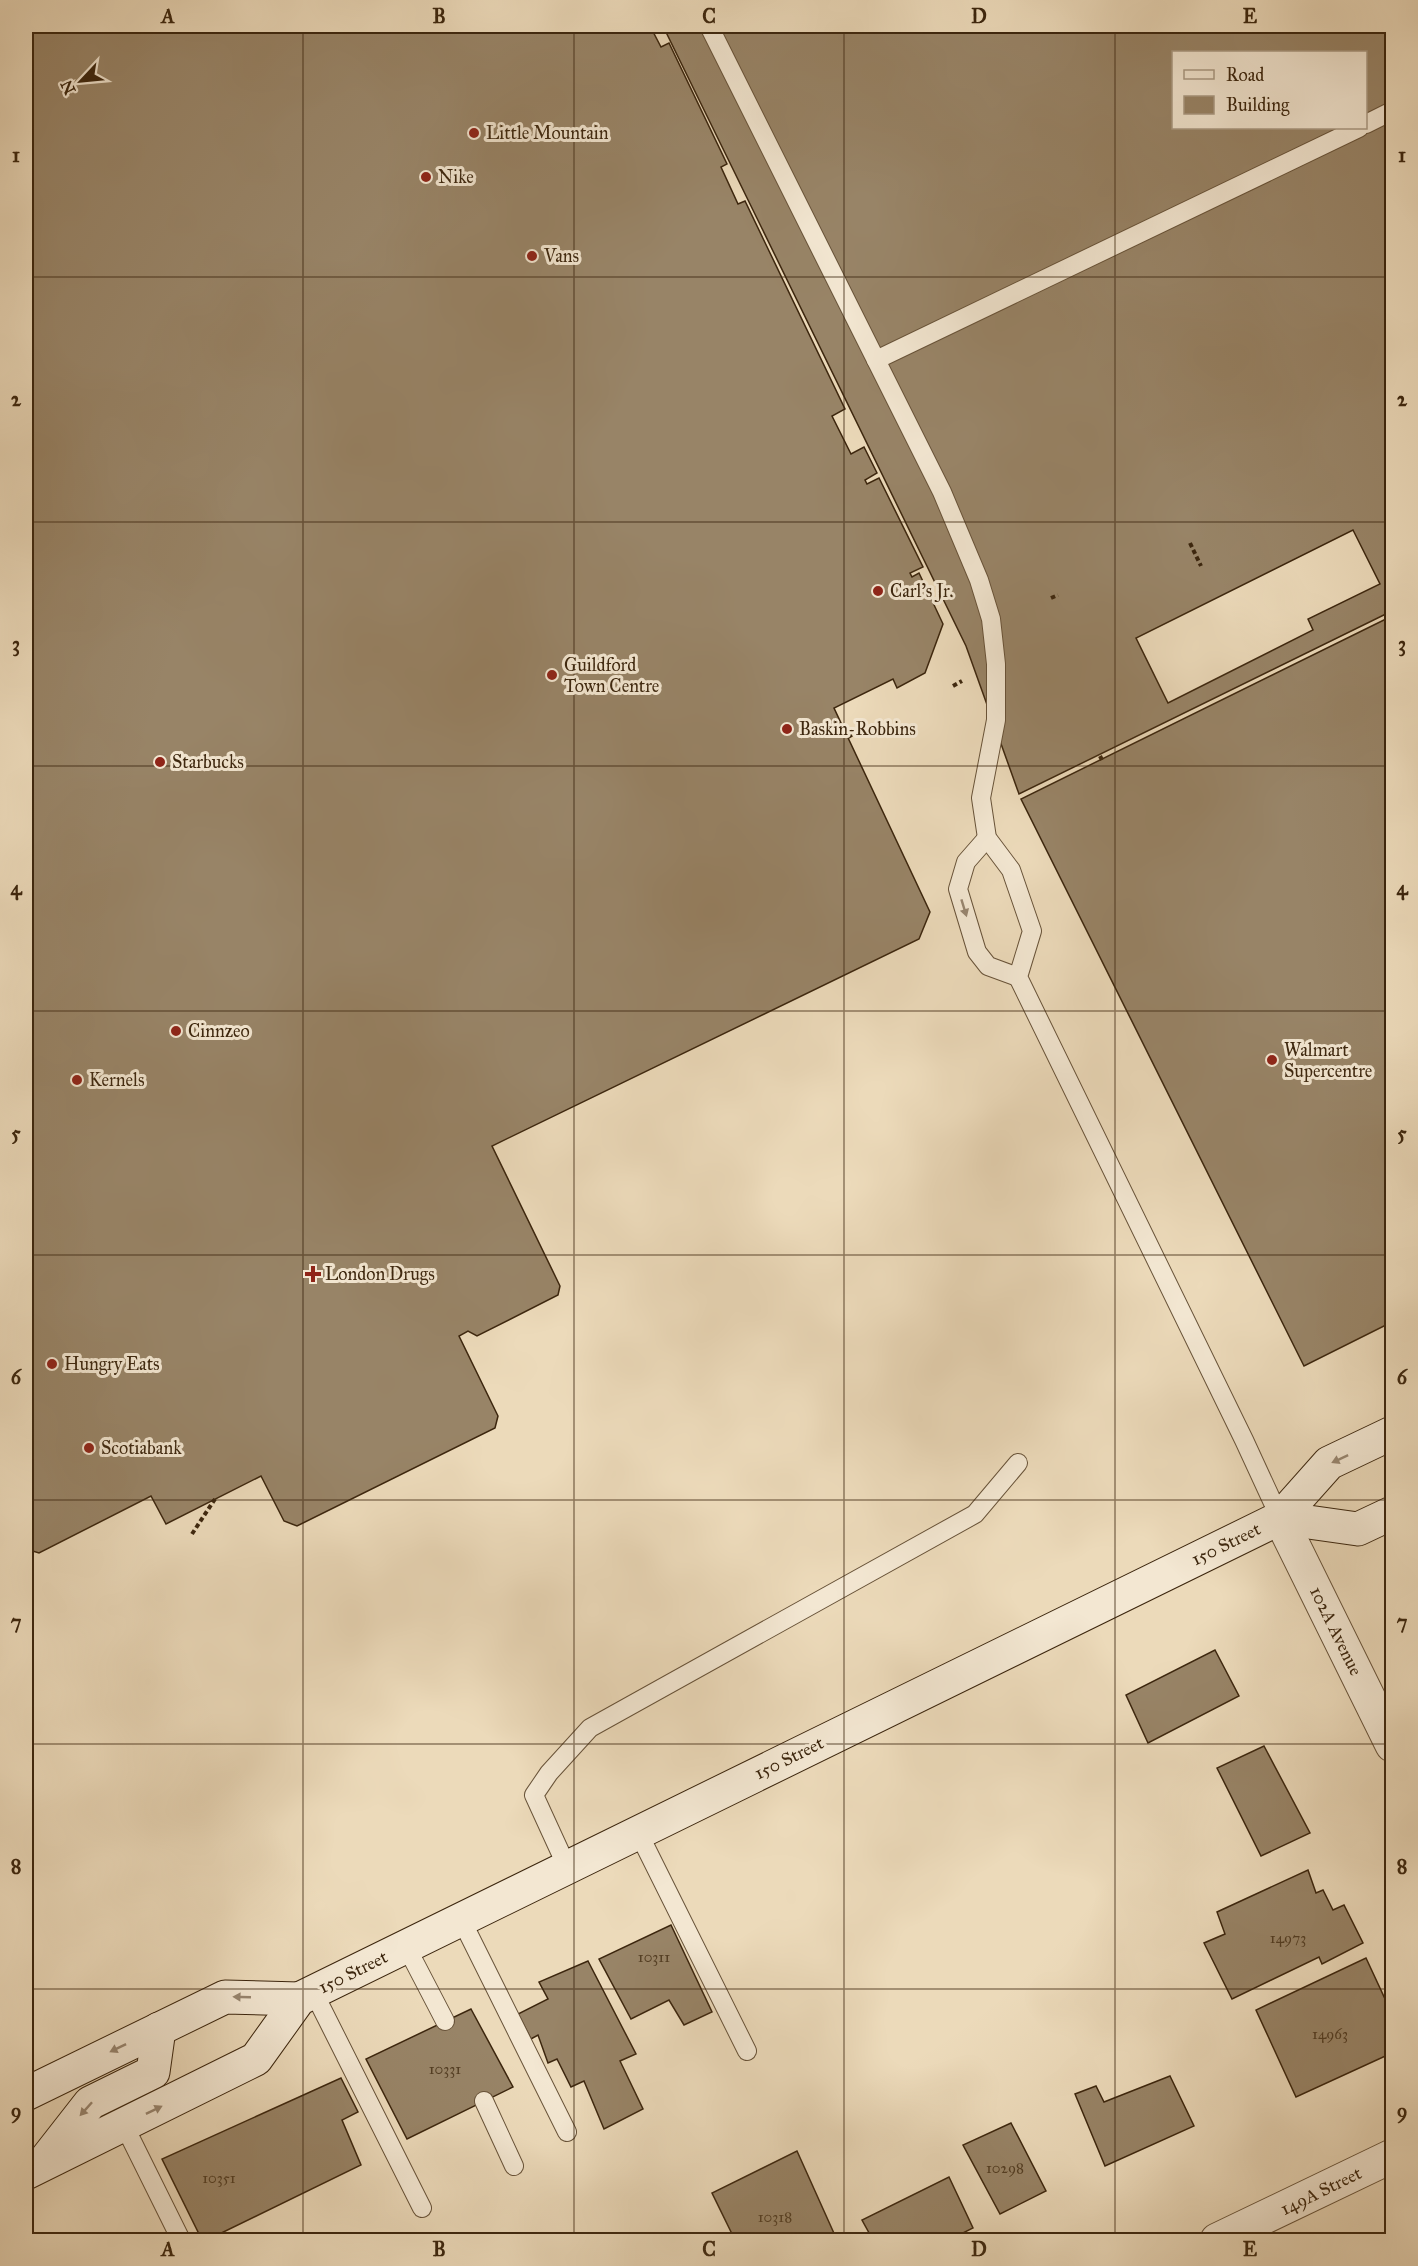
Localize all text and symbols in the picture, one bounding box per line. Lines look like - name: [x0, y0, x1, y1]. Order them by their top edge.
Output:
- text: A: [159, 4, 175, 28]
- text: B: [432, 4, 446, 28]
- text: C: [702, 4, 716, 28]
- text: D: [971, 4, 987, 28]
- text: E: [1243, 4, 1258, 28]
- north arrow: [51, 51, 111, 111]
- legend: [1172, 51, 1367, 129]
- text: Road: [1226, 64, 1264, 86]
- text: N: [56, 77, 79, 98]
- text: Building: [1226, 94, 1290, 117]
- place label: Little Mountain: [486, 122, 609, 144]
- marker: Little Mountain: [467, 126, 481, 140]
- text: 1: [12, 143, 20, 167]
- text: 1: [1398, 143, 1406, 167]
- place label: Nike: [438, 166, 474, 188]
- marker: Nike: [419, 170, 433, 184]
- place label: Vans: [543, 245, 579, 267]
- marker: Vans: [525, 249, 539, 263]
- text: 2: [11, 387, 22, 411]
- text: 2: [1397, 387, 1408, 411]
- place label: Carl's Jr.: [890, 580, 953, 603]
- marker: Carl's Jr.: [871, 584, 885, 598]
- text: 3: [12, 632, 20, 657]
- text: 3: [1398, 632, 1406, 657]
- place label: Guildford Town Centre: [564, 654, 659, 697]
- marker: Guildford Town Centre: [545, 668, 559, 682]
- place label: Baskin-Robbins: [799, 718, 916, 740]
- marker: Baskin-Robbins: [780, 722, 794, 736]
- place label: Starbucks: [172, 751, 244, 773]
- marker: Starbucks: [153, 755, 167, 769]
- text: 4: [10, 876, 22, 901]
- text: 4: [1396, 876, 1408, 901]
- one-way arrow: [960, 899, 969, 917]
- place label: Cinnzeo: [188, 1020, 250, 1042]
- marker: Cinnzeo: [169, 1024, 183, 1038]
- place label: Walmart Supercentre: [1284, 1039, 1372, 1082]
- marker: Walmart Supercentre: [1265, 1053, 1279, 1067]
- place label: Kernels: [89, 1069, 145, 1091]
- marker: Kernels: [70, 1073, 84, 1087]
- text: 5: [11, 1121, 21, 1145]
- text: 5: [1397, 1121, 1407, 1145]
- place label: London Drugs: [325, 1263, 435, 1286]
- marker: London Drugs: [306, 1267, 320, 1281]
- place label: Hungry Eats: [64, 1353, 160, 1376]
- marker: Hungry Eats: [45, 1357, 59, 1371]
- text: 6: [11, 1365, 23, 1389]
- text: 6: [1397, 1365, 1409, 1389]
- place label: Scotiabank: [101, 1437, 182, 1459]
- marker: Scotiabank: [82, 1441, 96, 1455]
- one-way arrow: [1331, 1454, 1348, 1463]
- street label: 150 Street: [1188, 1518, 1265, 1570]
- street label: 102A Avenue: [1305, 1583, 1367, 1679]
- text: 7: [11, 1610, 22, 1634]
- text: 7: [1397, 1610, 1408, 1634]
- street label: 150 Street: [751, 1732, 828, 1784]
- text: 8: [11, 1854, 21, 1878]
- text: 8: [1397, 1854, 1407, 1878]
- house number: 14973: [1270, 1929, 1306, 1947]
- street label: 150 Street: [315, 1946, 392, 1998]
- house number: 10311: [638, 1948, 670, 1966]
- one-way arrow: [233, 1992, 252, 2002]
- house number: 14963: [1312, 2025, 1348, 2043]
- one-way arrow: [110, 2044, 127, 2053]
- house number: 10331: [429, 2060, 461, 2078]
- text: 9: [11, 2099, 21, 2124]
- text: 9: [1397, 2099, 1407, 2124]
- one-way arrow: [80, 2101, 93, 2116]
- one-way arrow: [145, 2106, 162, 2115]
- house number: 10298: [986, 2159, 1024, 2177]
- street label: 149A Street: [1277, 2162, 1366, 2220]
- house number: 10351: [202, 2169, 236, 2187]
- house number: 10318: [758, 2208, 792, 2226]
- text: A: [159, 2237, 175, 2261]
- text: B: [432, 2237, 446, 2261]
- text: C: [702, 2237, 716, 2261]
- text: D: [971, 2237, 987, 2261]
- text: E: [1243, 2237, 1258, 2261]

